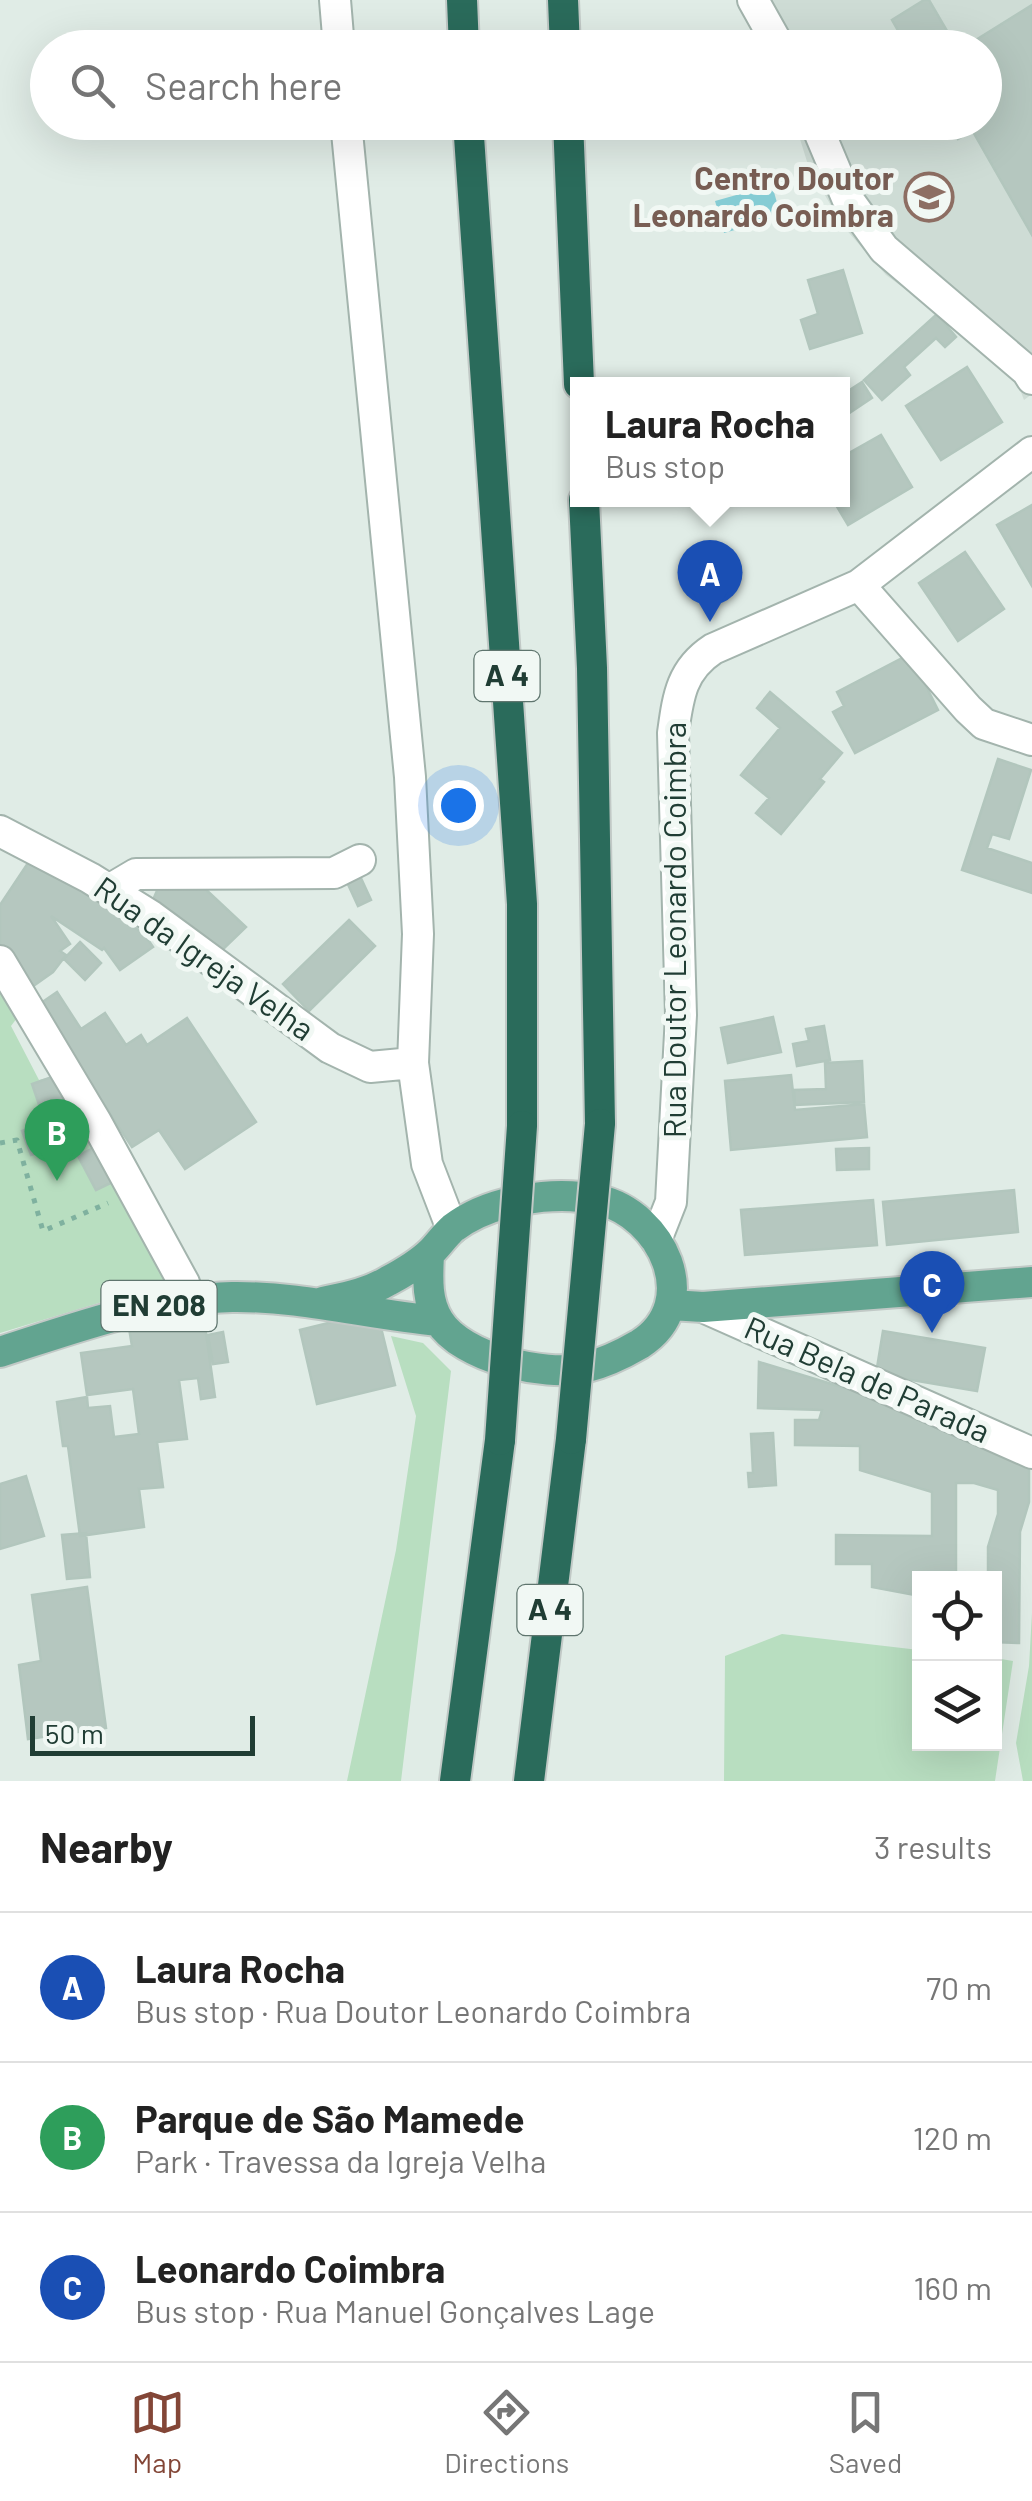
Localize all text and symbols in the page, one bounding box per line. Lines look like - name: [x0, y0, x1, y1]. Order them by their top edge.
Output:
- search box: [30, 30, 1002, 140]
- icon: search: [65, 58, 120, 113]
- text: Search here: [145, 62, 343, 108]
- place label: Centro Doutor Leonardo Coimbra: [633, 158, 894, 233]
- school or university icon: Centro Doutor Leonardo Coimbra: [903, 171, 955, 223]
- popup: [570, 377, 850, 507]
- text: Laura Rocha: [605, 400, 815, 446]
- text: Bus stop: [605, 446, 725, 484]
- pin: A: [678, 540, 742, 622]
- road number: A 4: [474, 651, 540, 701]
- street label: Rua Doutor Leonardo Coimbra: [654, 722, 692, 1138]
- your location: [433, 780, 484, 831]
- street label: Rua da Igreja Velha: [88, 867, 322, 1047]
- pin: B: [24, 1098, 90, 1181]
- pin: C: [900, 1250, 964, 1333]
- road number: EN 208: [102, 1281, 216, 1331]
- street label: Rua Bela de Parada: [739, 1307, 996, 1449]
- map controls: [912, 1571, 1002, 1751]
- button: locate: [912, 1571, 1002, 1661]
- road number: A 4: [518, 1585, 582, 1635]
- button: layers: [912, 1661, 1002, 1751]
- scale bar: [30, 1711, 255, 1756]
- text: 50 m: [45, 1716, 104, 1750]
- text: Nearby: [40, 1821, 173, 1871]
- text: 3 results: [874, 1827, 992, 1865]
- text: Laura Rocha: [135, 1945, 345, 1991]
- text: A: [62, 1968, 83, 2006]
- text: 70 m: [926, 1968, 992, 2006]
- text: Bus stop · Rua Doutor Leonardo Coimbra: [135, 1991, 691, 2029]
- text: Parque de São Mamede: [135, 2095, 525, 2141]
- text: B: [63, 2118, 82, 2156]
- text: 120 m: [913, 2118, 992, 2156]
- text: Park · Travessa da Igreja Velha: [135, 2141, 546, 2179]
- text: Leonardo Coimbra: [135, 2245, 445, 2291]
- text: C: [63, 2268, 82, 2306]
- text: 160 m: [913, 2268, 992, 2306]
- text: Bus stop · Rua Manuel Gonçalves Lage: [135, 2291, 655, 2329]
- tab: Map: [130, 2385, 185, 2479]
- tab: Directions: [444, 2385, 569, 2479]
- tab: Saved: [829, 2385, 902, 2479]

